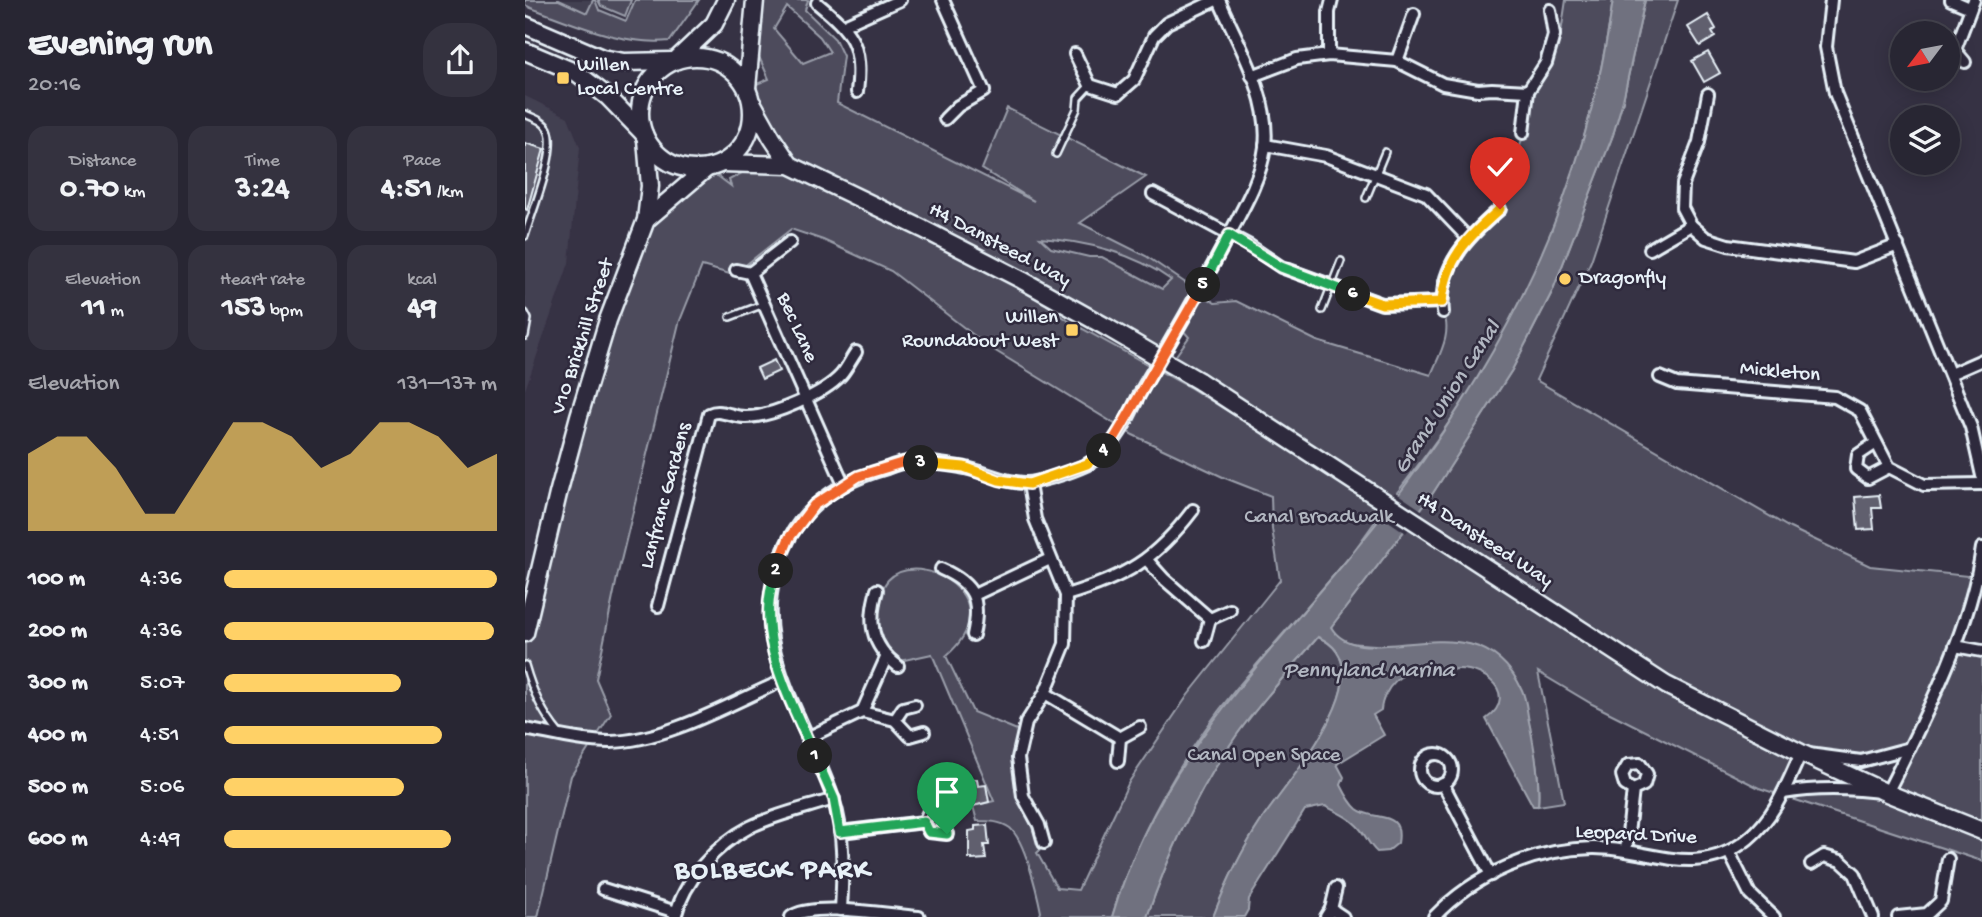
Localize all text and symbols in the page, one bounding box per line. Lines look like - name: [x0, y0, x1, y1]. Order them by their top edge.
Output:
- north arrow: [1890, 21, 1960, 91]
- map controls: [1890, 21, 1960, 175]
- button: share: [423, 23, 497, 97]
- text: Evening run: [28, 24, 212, 68]
- place label: Willen Local Centre: [577, 54, 684, 103]
- marker: Willen Local Centre: [555, 70, 571, 86]
- text: 20:16: [28, 72, 81, 99]
- button: layers: [1890, 105, 1960, 175]
- pin: [1470, 137, 1530, 209]
- icon: check: [1481, 148, 1519, 186]
- text: Distance: [69, 150, 136, 173]
- text: Time: [245, 150, 280, 173]
- text: Pace: [404, 150, 441, 173]
- text: 0.70: [60, 173, 119, 208]
- text: 3:24: [236, 173, 289, 208]
- text: 4:51: [381, 173, 432, 208]
- text: km: [119, 181, 146, 204]
- text: /km: [432, 181, 463, 204]
- street label: H4 Dansteed Way: [924, 198, 1074, 294]
- street label: V10 Brickhill Street: [547, 254, 622, 419]
- place label: Dragonfly: [1577, 267, 1666, 292]
- pin: 5: [1185, 268, 1221, 302]
- text: Elevation: [65, 269, 141, 292]
- text: Heart rate: [220, 269, 305, 292]
- text: kcal: [407, 269, 437, 292]
- marker: Dragonfly: [1557, 271, 1573, 287]
- text: 5: [1198, 273, 1208, 296]
- pin: 6: [1335, 276, 1371, 312]
- text: 6: [1348, 282, 1357, 305]
- street label: Bec Lane: [769, 288, 823, 368]
- text: 11: [82, 292, 106, 327]
- text: 153: [222, 292, 266, 327]
- text: 49: [408, 292, 437, 327]
- text: m: [106, 300, 124, 323]
- text: bpm: [266, 300, 303, 323]
- place label: Willen Roundabout West: [902, 306, 1060, 355]
- water label: Grand Union Canal: [1389, 315, 1509, 479]
- marker: Willen Roundabout West: [1064, 322, 1080, 338]
- street label: Mickleton: [1739, 357, 1821, 389]
- text: Elevation: [28, 371, 119, 398]
- text: 131–137 m: [397, 371, 497, 398]
- street label: Lanfranc Gardens: [635, 419, 699, 572]
- pin: 4: [1087, 434, 1121, 468]
- text: 4: [1099, 439, 1108, 462]
- pin: 3: [903, 446, 939, 480]
- text: 3: [916, 451, 925, 474]
- street label: H4 Dansteed Way: [1411, 488, 1557, 594]
- park label: Canal Broadwalk: [1244, 506, 1396, 531]
- pin: 2: [758, 554, 793, 588]
- text: 2: [771, 559, 780, 582]
- text: 100 m: [28, 566, 85, 593]
- text: 4:36: [140, 566, 182, 593]
- text: 200 m: [28, 618, 87, 645]
- text: 4:36: [140, 618, 182, 645]
- water label: Pennyland Marina: [1284, 658, 1456, 685]
- text: 300 m: [28, 670, 88, 697]
- text: 5:07: [140, 670, 184, 697]
- text: 400 m: [28, 722, 87, 749]
- text: 4:51: [140, 722, 180, 749]
- pin: 1: [797, 738, 833, 774]
- text: 1: [811, 744, 818, 767]
- park label: Canal Open Space: [1188, 744, 1342, 769]
- pin: [917, 762, 977, 834]
- icon: arrive: [928, 773, 966, 811]
- text: 500 m: [28, 774, 88, 801]
- text: 5:06: [140, 774, 184, 801]
- street label: Leopard Drive: [1574, 820, 1699, 852]
- text: 600 m: [28, 826, 88, 853]
- text: 4:49: [140, 826, 181, 853]
- district label: BOLBECK PARK: [674, 855, 873, 888]

